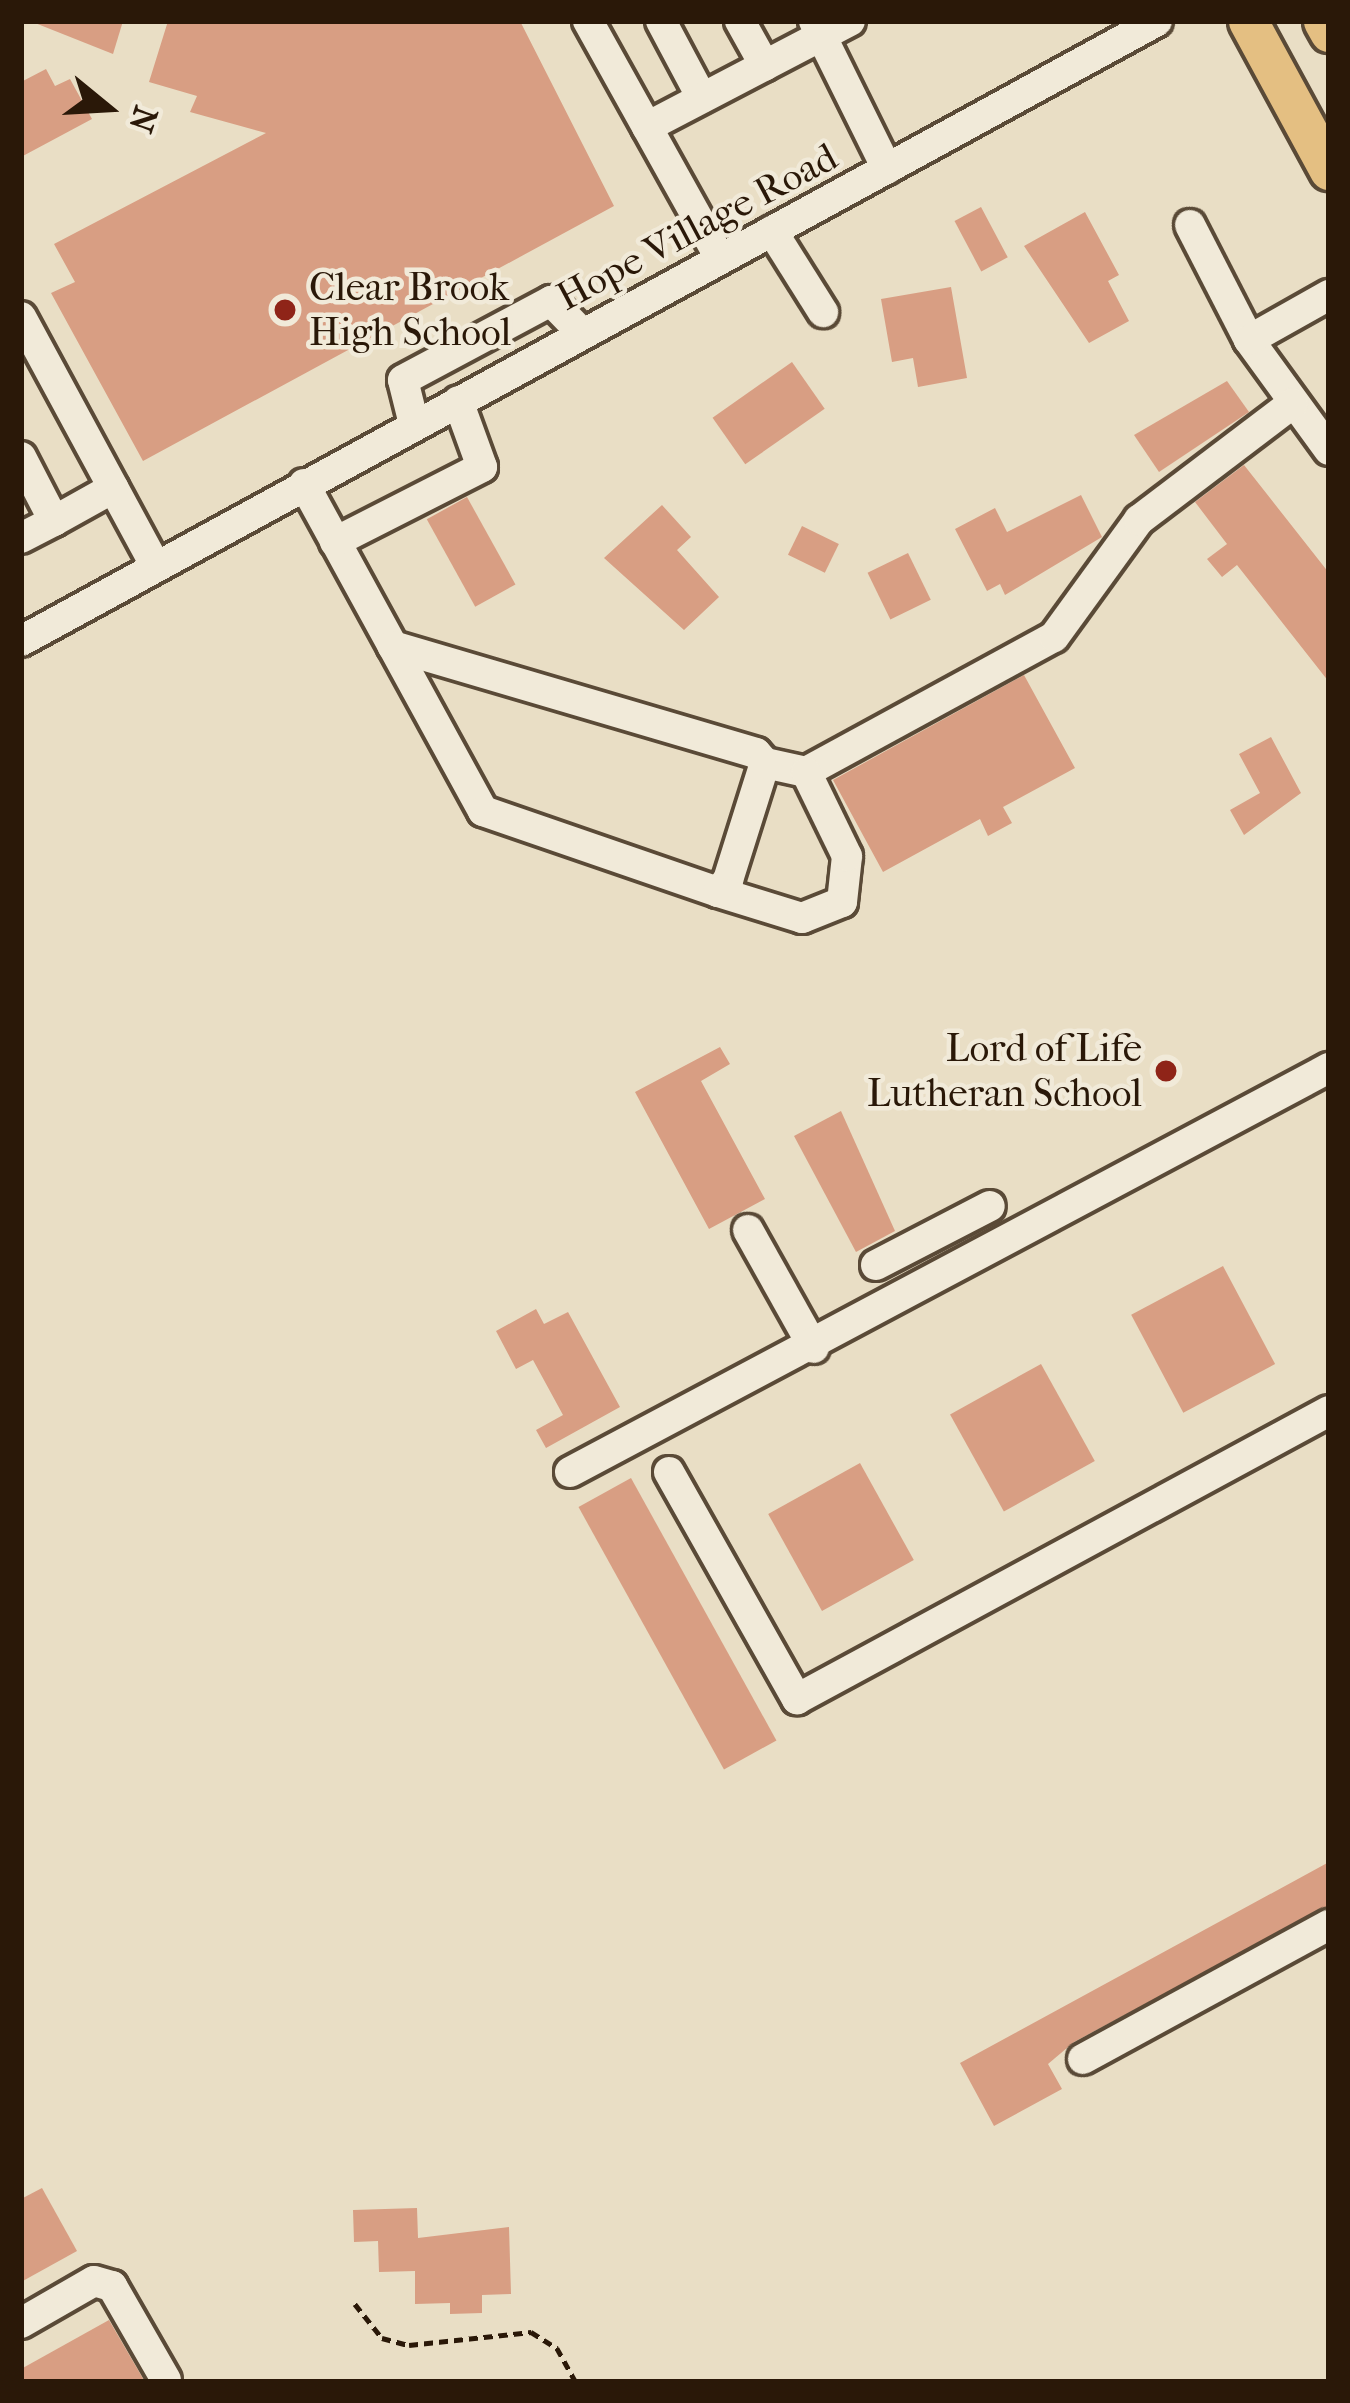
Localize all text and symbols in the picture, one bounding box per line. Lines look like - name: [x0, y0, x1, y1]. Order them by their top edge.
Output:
- north arrow: [48, 48, 168, 168]
- text: N: [120, 101, 165, 137]
- street label: Hope Village Road: [549, 133, 845, 321]
- place label: Clear Brook High School: [309, 265, 511, 356]
- marker: Clear Brook High School: [272, 297, 298, 323]
- place label: Lord of Life Lutheran School: [867, 1026, 1142, 1117]
- marker: Lord of Life Lutheran School: [1153, 1058, 1179, 1084]

